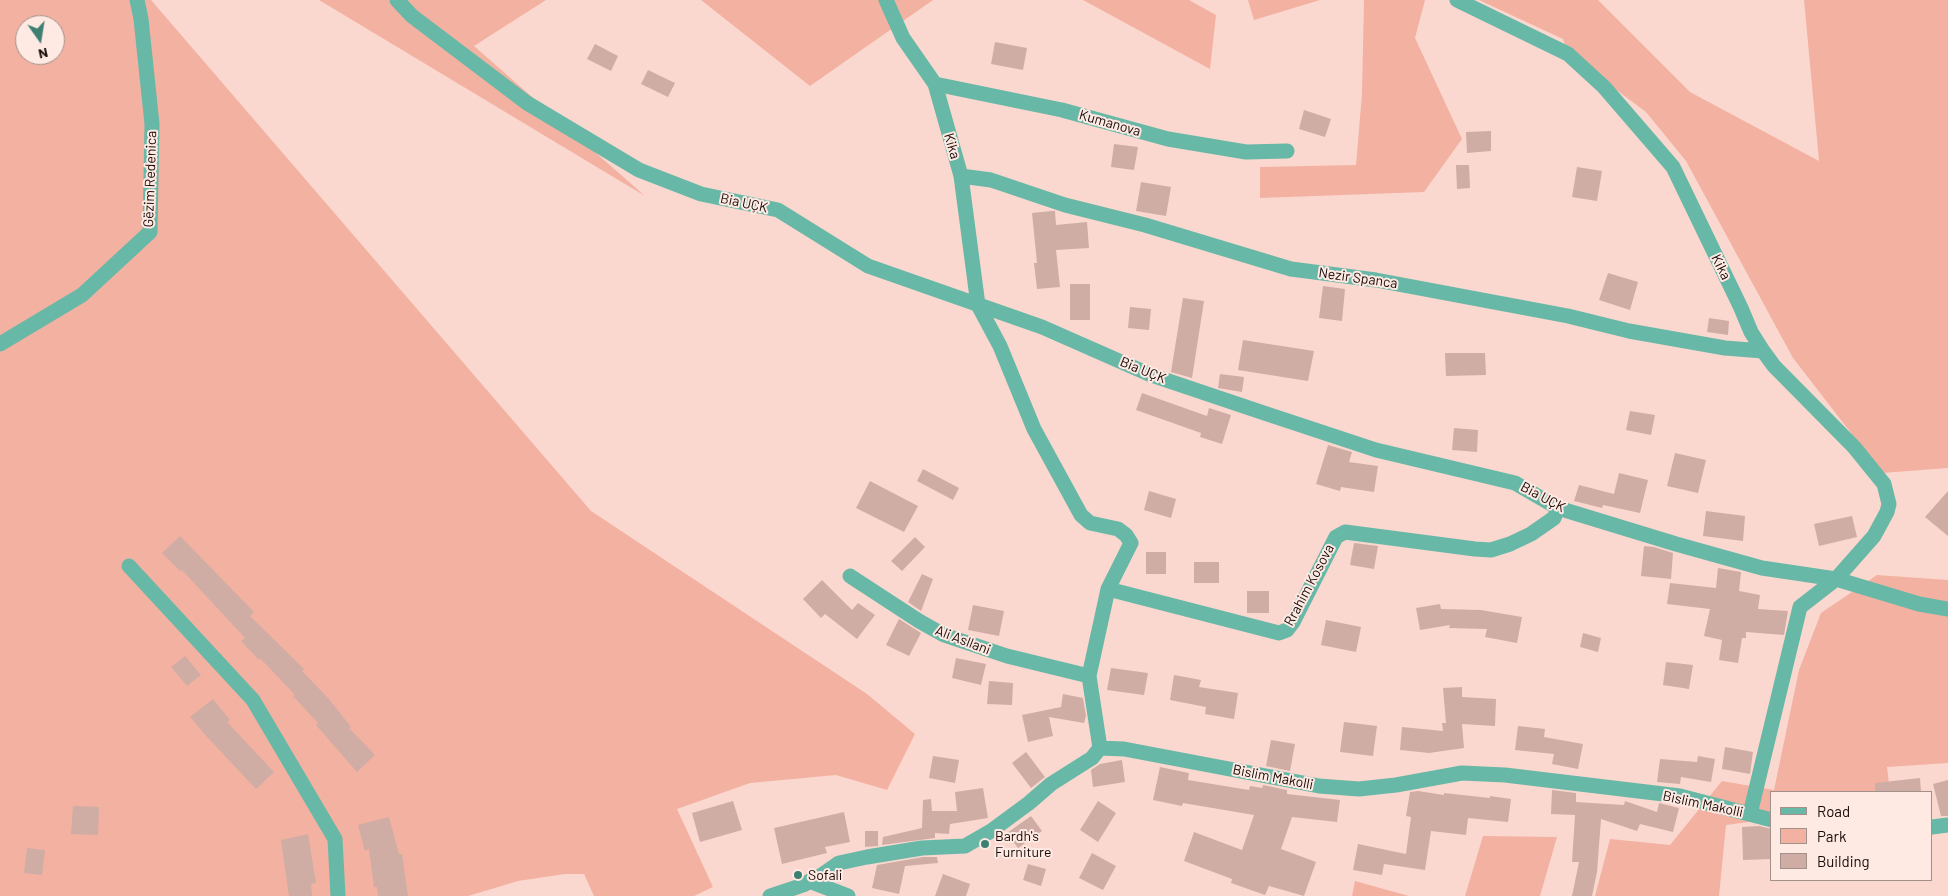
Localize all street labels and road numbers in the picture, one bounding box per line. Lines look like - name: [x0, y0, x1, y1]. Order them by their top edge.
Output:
- street label: Kumanova: [1077, 106, 1143, 140]
- street label: Gëzim Redenica: [140, 130, 160, 228]
- street label: Kika: [940, 131, 964, 161]
- street label: Bia UÇK: [719, 190, 769, 216]
- street label: Kika: [1708, 252, 1734, 282]
- street label: Nezir Spanca: [1317, 264, 1399, 292]
- street label: Bia UÇK: [1117, 353, 1169, 387]
- street label: Bia UÇK: [1518, 478, 1568, 516]
- street label: Rrahim Kosova: [1280, 541, 1338, 629]
- street label: Ali Asllani: [933, 622, 993, 658]
- street label: Bislim Makolli: [1231, 761, 1315, 793]
- street label: Bislim Makolli: [1661, 787, 1745, 821]

